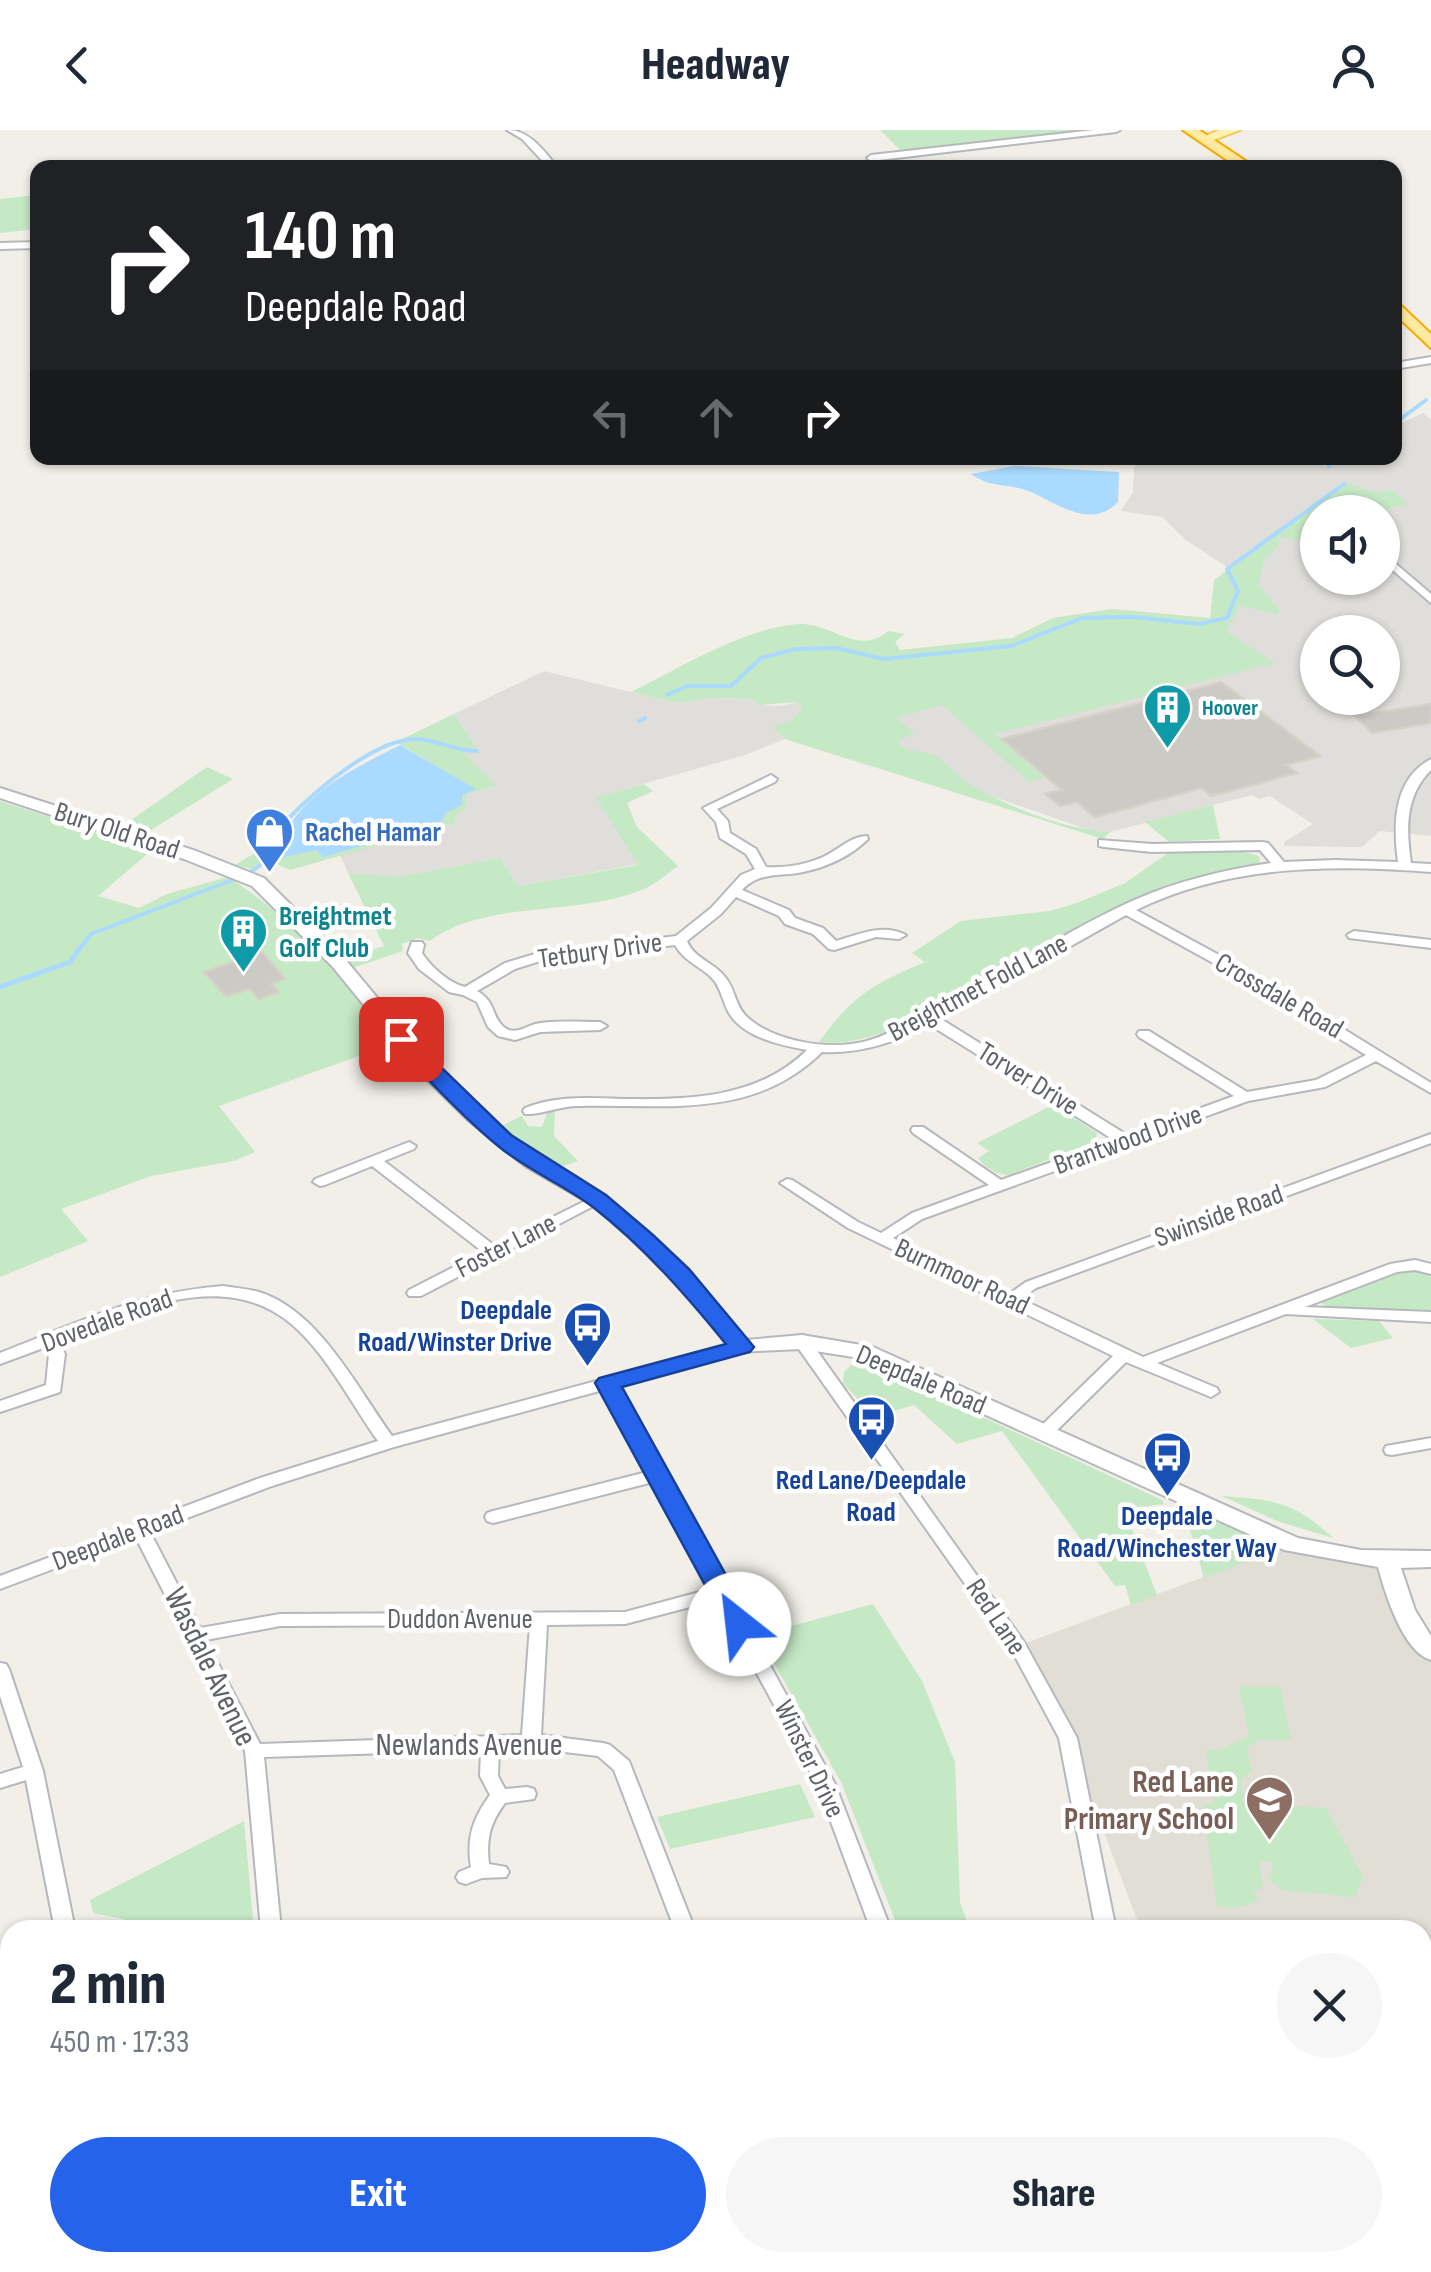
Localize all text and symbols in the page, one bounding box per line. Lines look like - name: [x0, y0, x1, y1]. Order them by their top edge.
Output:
- icon: back: [50, 38, 105, 93]
- text: Headway: [641, 38, 790, 93]
- icon: person: [1326, 38, 1381, 93]
- text: 140 m: [245, 195, 396, 279]
- icon: right: [80, 200, 210, 330]
- text: Deepdale Road: [245, 280, 467, 335]
- icon: left: [584, 390, 639, 445]
- icon: ahead: [689, 390, 744, 445]
- icon: right: [794, 390, 849, 445]
- map controls: [1300, 495, 1400, 715]
- button: sound: [1300, 495, 1400, 595]
- button: search: [1300, 615, 1400, 715]
- building icon: Hoover: [1141, 682, 1193, 750]
- place label: Hoover: [1202, 695, 1258, 722]
- street label: Bury Old Road: [50, 795, 184, 867]
- shop icon: Rachel Hamar: [244, 806, 296, 874]
- place label: Rachel Hamar: [305, 816, 442, 849]
- place label: Breightmet Golf Club: [279, 900, 392, 965]
- building icon: Breightmet Golf Club: [218, 906, 270, 974]
- street label: Tetbury Drive: [536, 926, 664, 976]
- street label: Breightmet Fold Lane: [883, 927, 1073, 1049]
- street label: Crossdale Road: [1209, 946, 1349, 1046]
- pin: [359, 997, 444, 1082]
- icon: arrive: [374, 1012, 429, 1067]
- street label: Torver Drive: [971, 1035, 1085, 1123]
- street label: Brantwood Drive: [1049, 1098, 1207, 1182]
- street label: Swinside Road: [1150, 1178, 1288, 1254]
- street label: Foster Lane: [450, 1207, 562, 1285]
- street label: Burnmoor Road: [890, 1232, 1034, 1322]
- street label: Dovedale Road: [37, 1282, 177, 1360]
- place label: Deepdale Road/Winster Drive: [358, 1294, 552, 1359]
- bus stop icon: Deepdale Road/Winster Drive: [561, 1300, 613, 1368]
- street label: Deepdale Road: [851, 1338, 991, 1422]
- bus stop icon: Red Lane/Deepdale Road: [845, 1394, 897, 1462]
- bus stop icon: Deepdale Road/Winchester Way: [1141, 1430, 1193, 1498]
- place label: Red Lane/Deepdale Road: [776, 1464, 966, 1529]
- street label: Deepdale Road: [48, 1498, 188, 1578]
- place label: Deepdale Road/Winchester Way: [1057, 1500, 1277, 1565]
- position arrow: [687, 1572, 791, 1676]
- street label: Red Lane: [959, 1573, 1033, 1661]
- street label: Wasdale Avenue: [155, 1581, 265, 1753]
- street label: Duddon Avenue: [387, 1603, 533, 1636]
- street label: Winster Drive: [766, 1695, 852, 1823]
- street label: Newlands Avenue: [375, 1726, 563, 1765]
- place label: Red Lane Primary School: [1064, 1763, 1234, 1839]
- school or university icon: Red Lane Primary School: [1243, 1774, 1295, 1842]
- text: 2 min: [50, 1949, 166, 2021]
- button: close: [1277, 1953, 1382, 2058]
- text: 450 m · 17:33: [50, 2023, 189, 2062]
- button: Exit: [50, 2137, 706, 2252]
- button: Share: [726, 2137, 1382, 2252]

